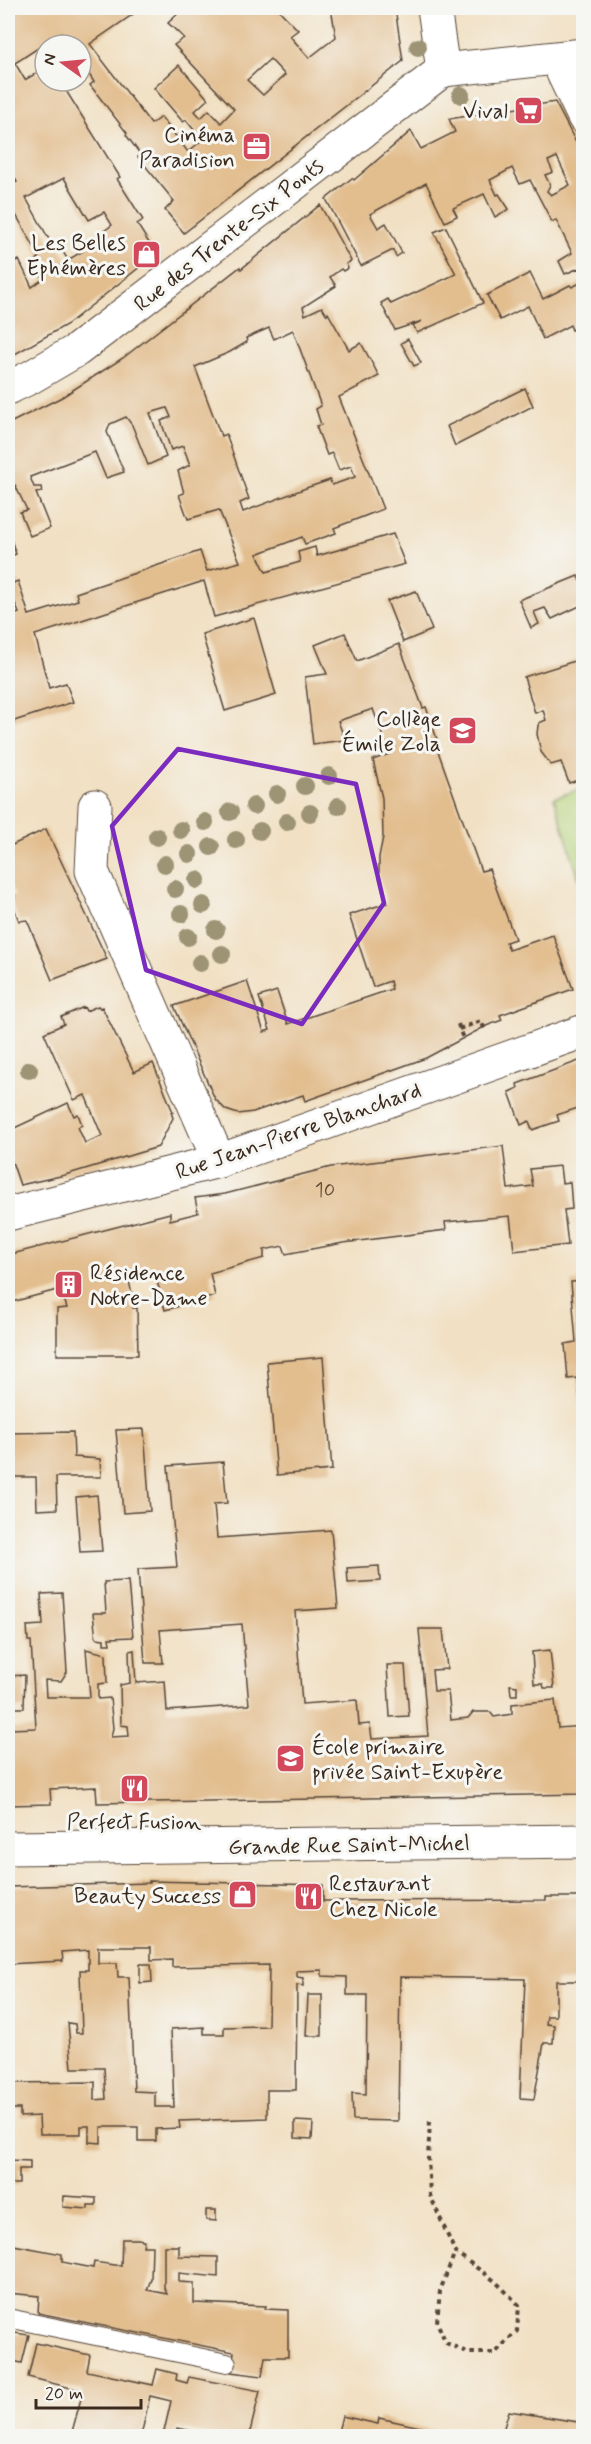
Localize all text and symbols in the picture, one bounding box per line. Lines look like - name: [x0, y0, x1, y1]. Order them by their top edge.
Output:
- north arrow: [33, 33, 93, 93]
- text: N: [38, 52, 61, 67]
- supermarket icon: Vival: [513, 94, 545, 126]
- place label: Vival: [463, 98, 508, 126]
- place label: Cinéma Paradision: [139, 122, 235, 175]
- office icon: Cinéma Paradision: [240, 131, 272, 163]
- street label: Rue des Trente-Six Ponts: [129, 153, 330, 318]
- place label: Les Belles Ephémères: [26, 230, 126, 283]
- shop icon: Les Belles Ephémères: [131, 239, 163, 271]
- place label: Collège Émile Zola: [342, 706, 441, 759]
- school or university icon: Collège Émile Zola: [446, 715, 478, 747]
- street label: Rue Jean-Pierre Blanchard: [172, 1077, 425, 1187]
- house number: 10: [315, 1177, 335, 1204]
- place label: Résidence Notre-Dame: [90, 1260, 208, 1313]
- building icon: Résidence Notre-Dame: [53, 1269, 85, 1301]
- place label: École primaire privée Saint-Exupère: [312, 1733, 503, 1787]
- school or university icon: École primaire privée Saint-Exupère: [275, 1743, 307, 1775]
- restaurant icon: Perfect Fusion: [118, 1773, 150, 1805]
- place label: Perfect Fusion: [67, 1809, 201, 1837]
- street label: Grande Rue Saint-Michel: [228, 1830, 470, 1862]
- place label: Restaurant Chez Nicole: [329, 1871, 438, 1924]
- shop icon: Beauty Success: [226, 1879, 258, 1911]
- restaurant icon: Restaurant Chez Nicole: [292, 1880, 324, 1912]
- place label: Beauty Success: [74, 1883, 221, 1911]
- scale bar: [36, 2372, 141, 2410]
- text: 20 m: [45, 2382, 83, 2406]

